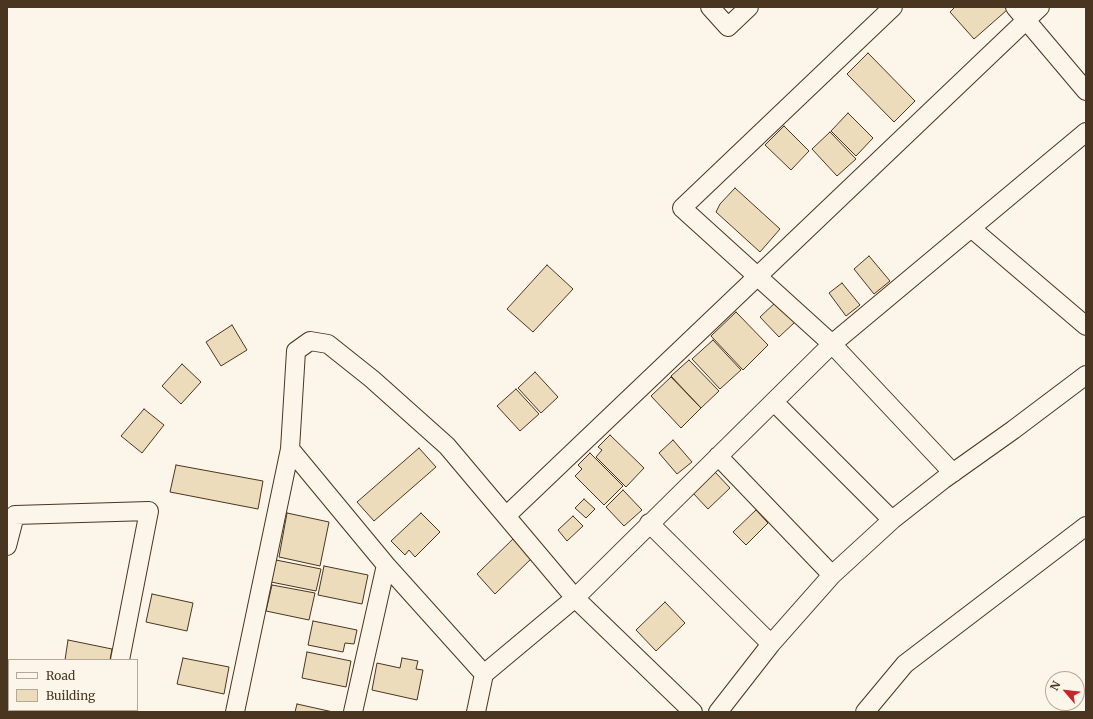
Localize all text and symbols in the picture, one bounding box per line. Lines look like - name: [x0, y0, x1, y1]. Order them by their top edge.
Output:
- legend: [8, 659, 138, 711]
- text: Road: [46, 668, 75, 683]
- north arrow: [1045, 671, 1085, 711]
- text: N: [1047, 679, 1064, 693]
- text: Building: [46, 688, 95, 703]

